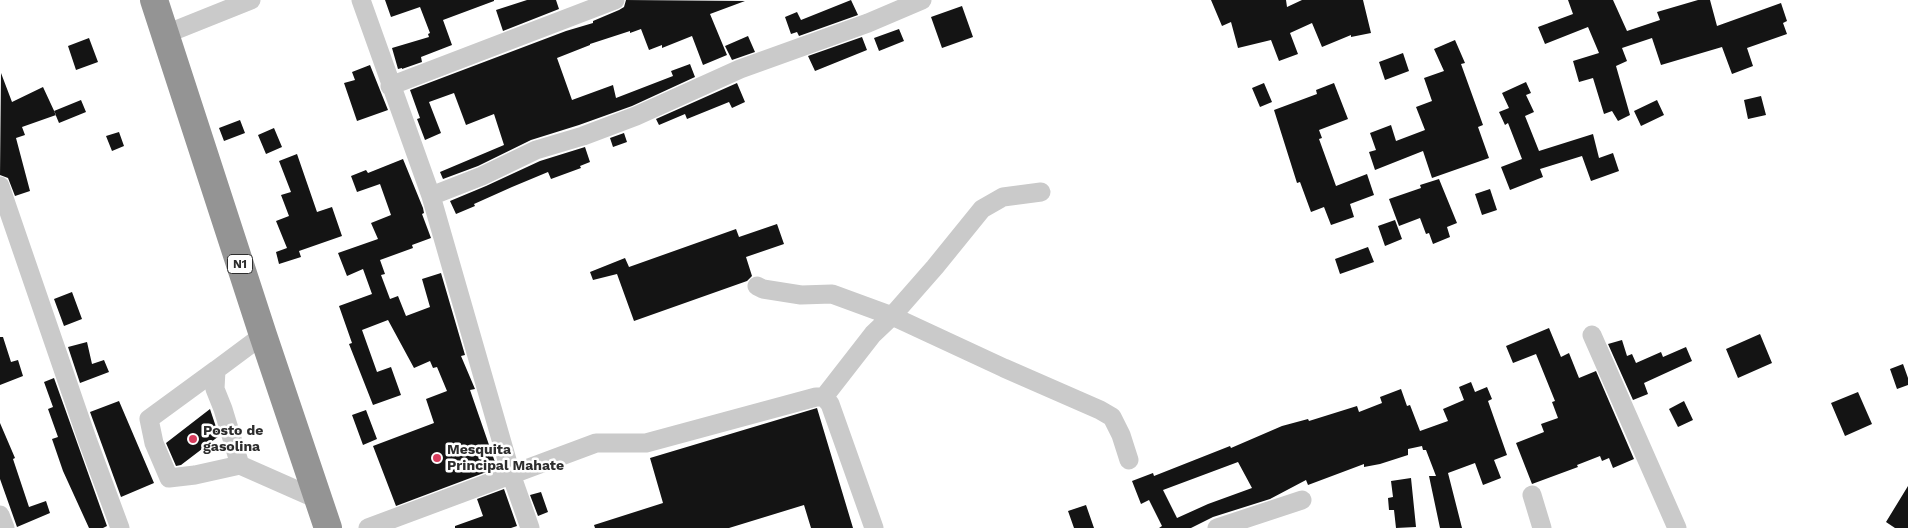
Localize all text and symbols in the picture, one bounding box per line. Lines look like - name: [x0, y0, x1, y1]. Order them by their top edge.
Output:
- road number: N1: [228, 254, 252, 274]
- place label: Posto de gasolina: [203, 423, 263, 456]
- marker: Posto de gasolina: [187, 433, 199, 445]
- place label: Mesquita Principal Mahate: [447, 442, 564, 474]
- marker: Mesquita Principal Mahate: [431, 452, 443, 464]

